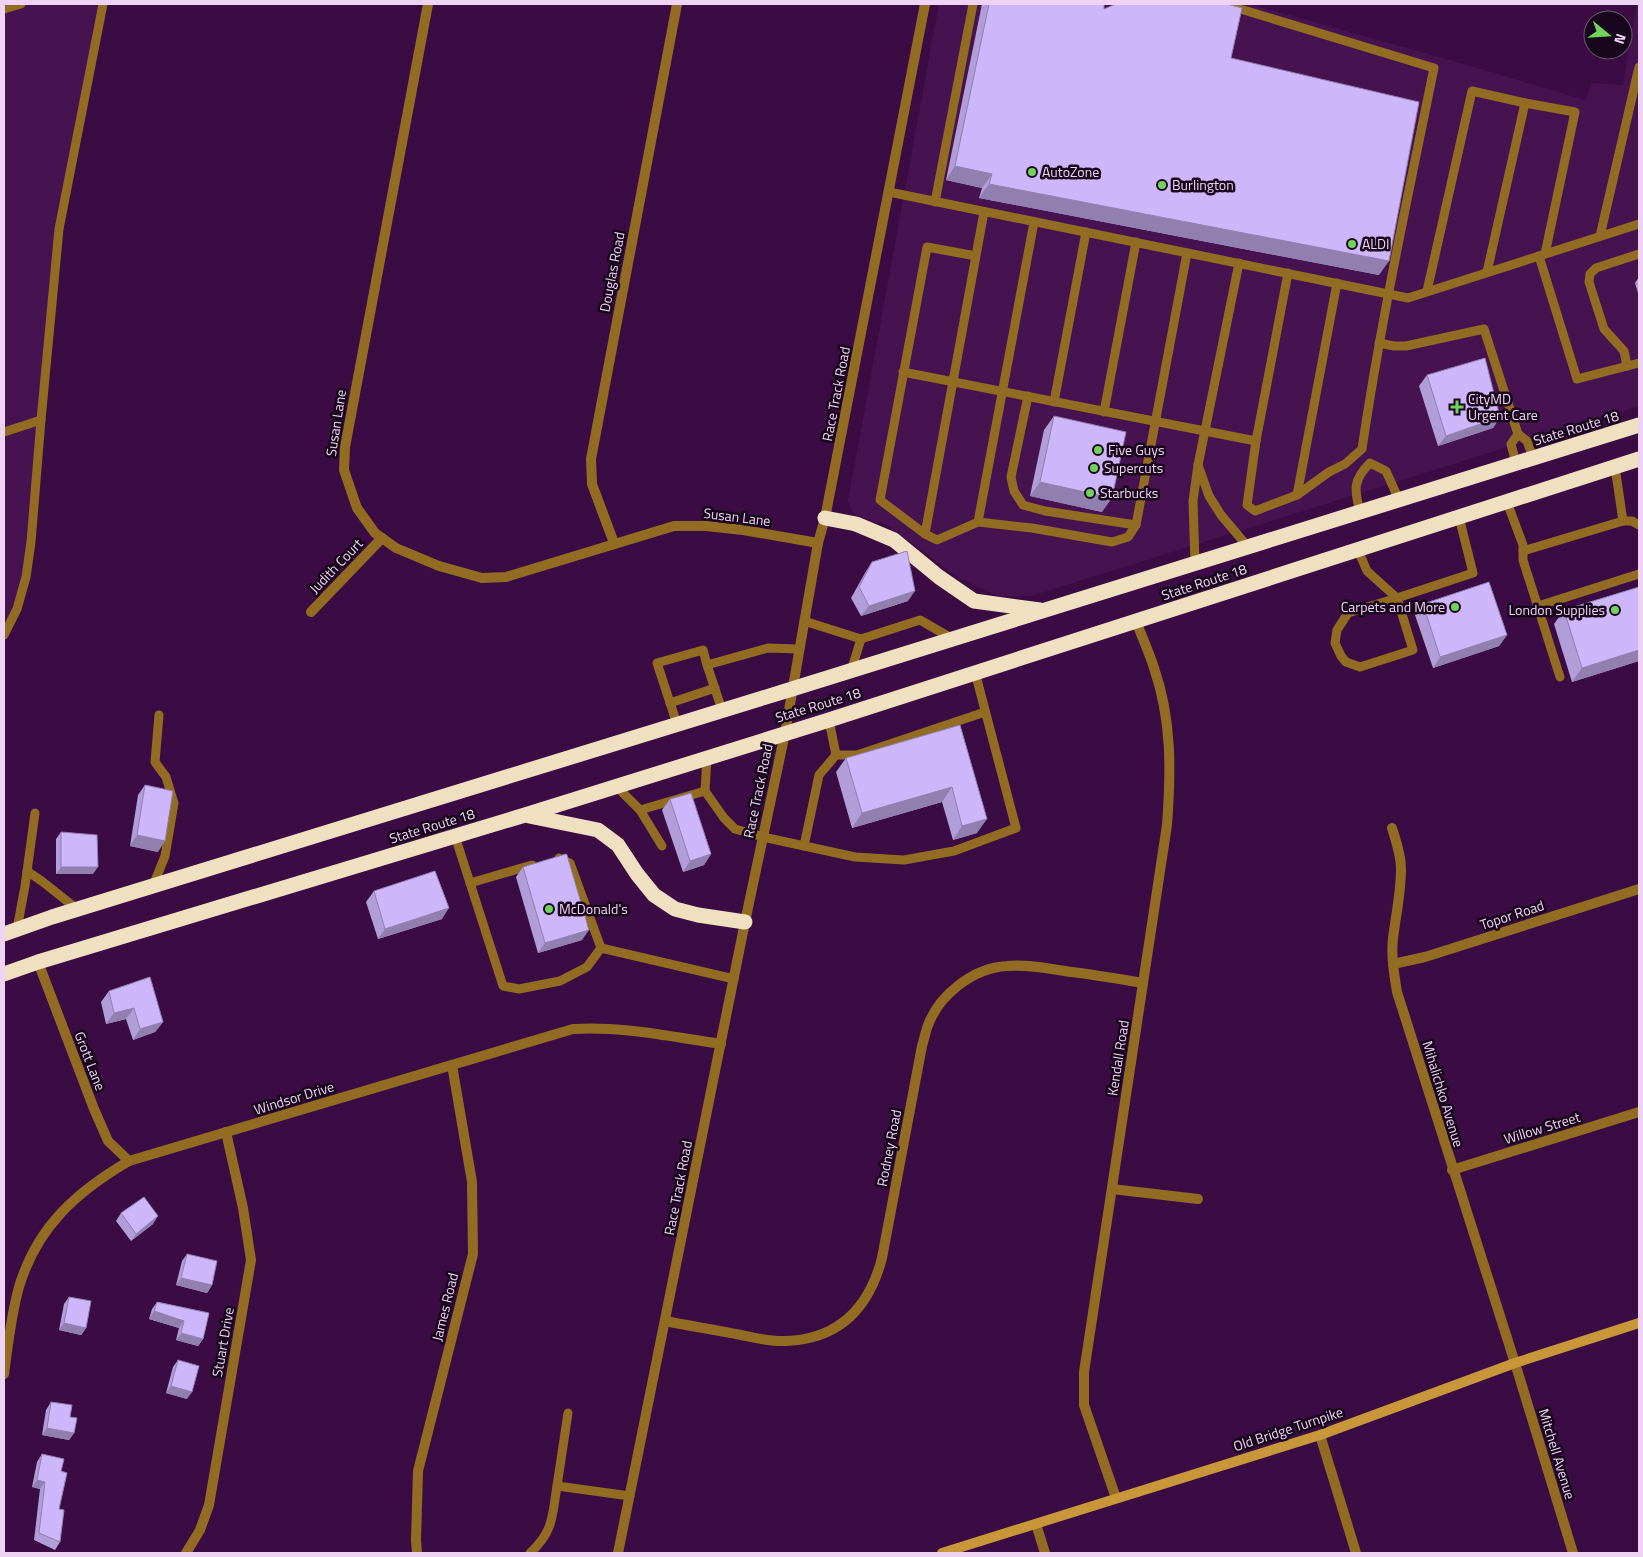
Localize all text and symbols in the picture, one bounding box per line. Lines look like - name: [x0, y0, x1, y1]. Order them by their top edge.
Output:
- north arrow: [1583, 10, 1633, 60]
- text: N: [1609, 31, 1632, 47]
- place label: AutoZone: [1042, 161, 1099, 182]
- marker: AutoZone: [1026, 166, 1038, 178]
- place label: Burlington: [1172, 174, 1234, 195]
- marker: Burlington: [1156, 179, 1168, 191]
- street label: Douglas Road: [593, 230, 630, 314]
- place label: ALDI: [1362, 233, 1390, 254]
- marker: ALDI: [1346, 238, 1358, 250]
- street label: Race Track Road: [816, 345, 855, 443]
- street label: Susan Lane: [320, 388, 351, 458]
- place label: CityMD Urgent Care: [1468, 388, 1538, 425]
- marker: CityMD Urgent Care: [1450, 400, 1464, 414]
- street label: State Route 18: [1530, 404, 1621, 451]
- place label: Five Guys: [1108, 439, 1164, 460]
- marker: Five Guys: [1092, 444, 1104, 456]
- place label: Supercuts: [1104, 457, 1163, 478]
- marker: Supercuts: [1088, 462, 1100, 474]
- place label: Starbucks: [1100, 482, 1158, 503]
- marker: Starbucks: [1084, 487, 1096, 499]
- street label: Susan Lane: [702, 502, 772, 531]
- street label: Judith Court: [304, 533, 367, 598]
- street label: State Route 18: [1159, 558, 1249, 605]
- place label: Carpets and More: [1341, 596, 1445, 617]
- place label: London Supplies: [1508, 599, 1605, 620]
- marker: Carpets and More: [1449, 601, 1461, 613]
- marker: London Supplies: [1609, 604, 1621, 616]
- street label: State Route 18: [772, 681, 863, 728]
- street label: Race Track Road: [737, 742, 778, 840]
- street label: State Route 18: [386, 802, 477, 849]
- street label: Topor Road: [1477, 894, 1547, 935]
- place label: McDonald's: [559, 898, 628, 919]
- marker: McDonald's: [543, 903, 555, 915]
- street label: Kendall Road: [1101, 1018, 1134, 1097]
- street label: Grott Lane: [70, 1028, 111, 1093]
- street label: Mihalichko Avenue: [1417, 1038, 1470, 1150]
- street label: Windsor Drive: [251, 1075, 337, 1120]
- street label: Willow Street: [1501, 1106, 1583, 1149]
- street label: Rodney Road: [871, 1108, 906, 1188]
- street label: Race Track Road: [658, 1139, 697, 1237]
- street label: James Road: [426, 1271, 463, 1343]
- street label: Stuart Drive: [206, 1305, 239, 1378]
- street label: Old Bridge Turnpike: [1230, 1401, 1345, 1456]
- street label: Mitchell Avenue: [1534, 1406, 1581, 1502]

